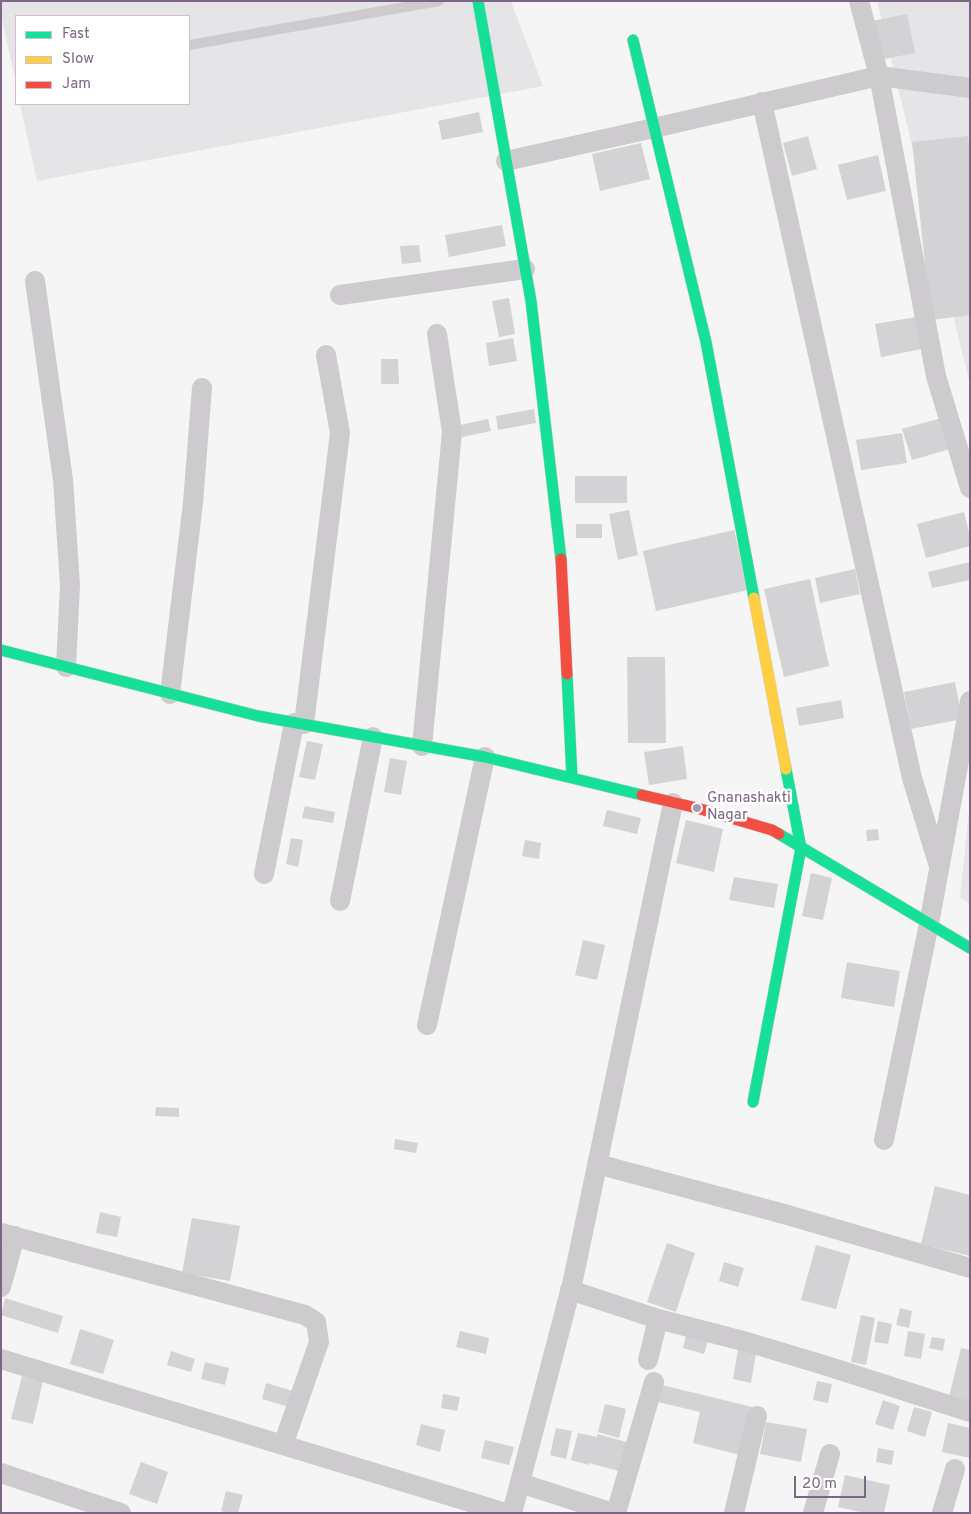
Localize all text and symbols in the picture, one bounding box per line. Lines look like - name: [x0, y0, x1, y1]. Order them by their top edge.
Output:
- legend: [15, 15, 190, 105]
- text: Fast: [62, 25, 90, 44]
- text: Slow: [62, 50, 94, 69]
- text: Jam: [62, 75, 91, 94]
- place label: Gnanashakti Nagar: [707, 790, 791, 825]
- marker: Gnanashakti Nagar: [691, 802, 703, 814]
- scale bar: [796, 1466, 868, 1498]
- text: 20 m: [802, 1475, 837, 1494]

